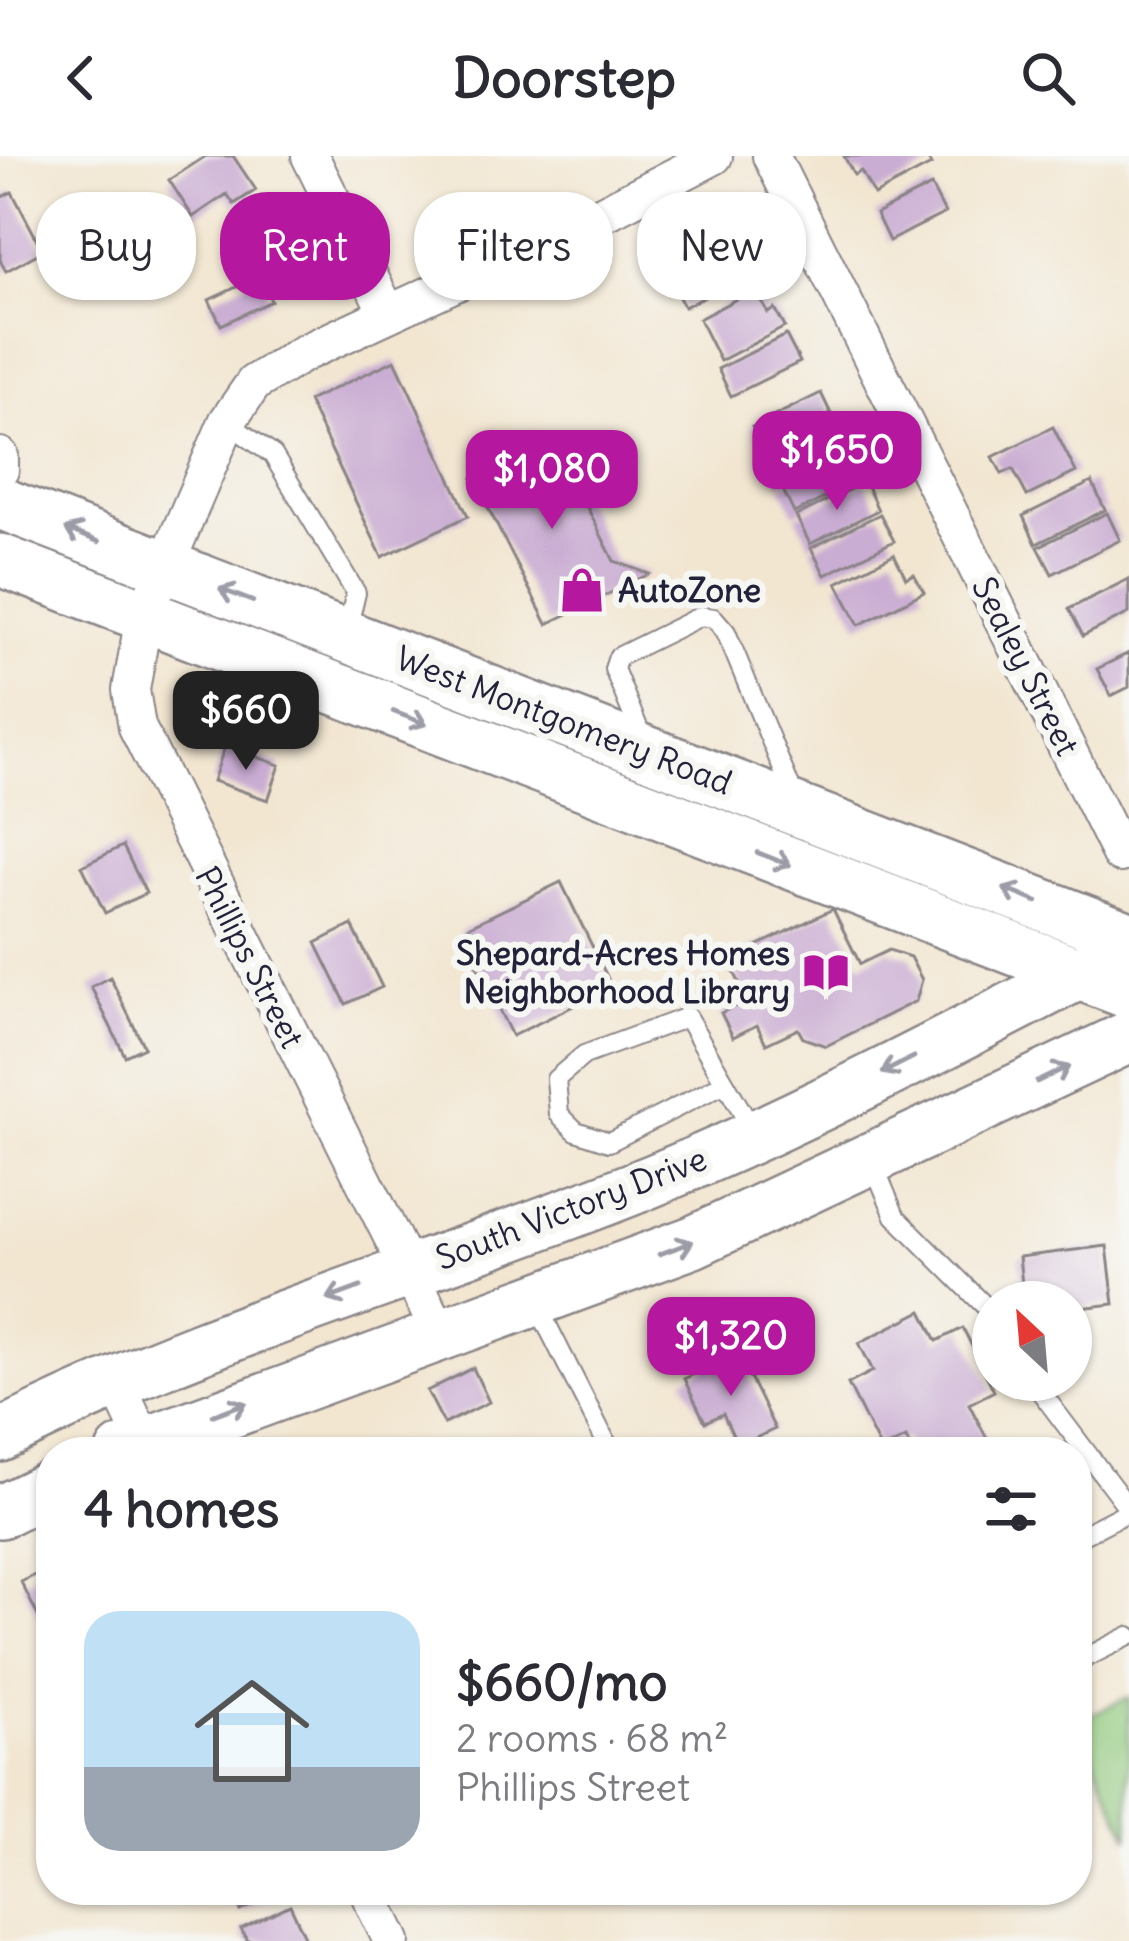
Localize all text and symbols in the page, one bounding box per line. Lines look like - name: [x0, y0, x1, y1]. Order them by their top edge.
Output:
- text: Doorstep: [453, 44, 676, 112]
- icon: back: [48, 45, 114, 111]
- icon: search: [1015, 45, 1081, 111]
- chip: Buy: [36, 192, 196, 300]
- chip: Rent: [220, 192, 390, 300]
- chip: Filters: [414, 192, 613, 300]
- chip: New: [637, 192, 806, 300]
- pin: $1,650: [739, 411, 935, 513]
- text: $1,650: [779, 425, 895, 474]
- pin: $1,080: [454, 430, 650, 532]
- text: $1,080: [493, 444, 611, 493]
- one-way arrow: [64, 523, 101, 544]
- shop icon: AutoZone: [557, 565, 607, 615]
- place label: AutoZone: [618, 569, 761, 611]
- street label: Sealey Street: [963, 570, 1089, 762]
- one-way arrow: [218, 582, 255, 604]
- street label: West Montgomery Road: [390, 636, 738, 804]
- pin: $660: [175, 671, 317, 773]
- text: $660: [200, 685, 292, 734]
- one-way arrow: [391, 709, 428, 731]
- one-way arrow: [755, 850, 792, 871]
- street label: Phillips Street: [186, 859, 314, 1055]
- one-way arrow: [1003, 883, 1040, 904]
- place label: Shepard-Acres Homes Neighborhood Library: [456, 932, 790, 1012]
- library icon: Shepard-Acres Homes Neighborhood Library: [801, 947, 851, 997]
- one-way arrow: [881, 1054, 917, 1077]
- one-way arrow: [1034, 1062, 1070, 1084]
- street label: South Victory Drive: [430, 1137, 712, 1279]
- one-way arrow: [657, 1236, 694, 1257]
- north arrow: [972, 1281, 1092, 1401]
- map controls: [972, 1281, 1092, 1401]
- one-way arrow: [326, 1284, 363, 1306]
- pin: $1,320: [633, 1297, 829, 1399]
- text: $1,320: [674, 1311, 788, 1360]
- one-way arrow: [211, 1396, 248, 1418]
- icon: filters: [978, 1476, 1044, 1542]
- text: 4 homes: [84, 1477, 279, 1541]
- text: $660/mo: [456, 1650, 667, 1714]
- icon: home: [180, 1659, 324, 1803]
- text: 2 rooms · 68 m²: [456, 1714, 728, 1763]
- text: Phillips Street: [456, 1763, 690, 1812]

